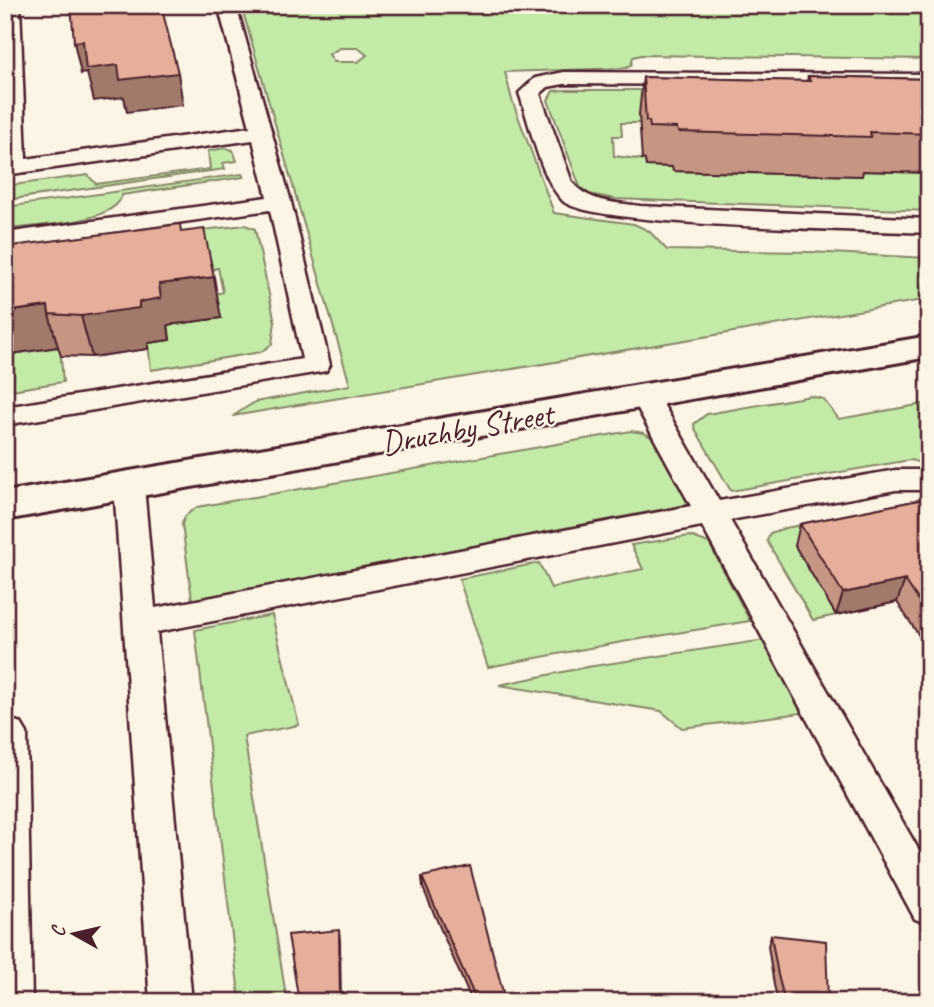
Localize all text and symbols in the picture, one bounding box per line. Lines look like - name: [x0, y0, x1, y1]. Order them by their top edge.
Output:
- street label: Druzhby Street: [378, 392, 559, 464]
- north arrow: [38, 898, 108, 968]
- text: С: [46, 923, 71, 938]

